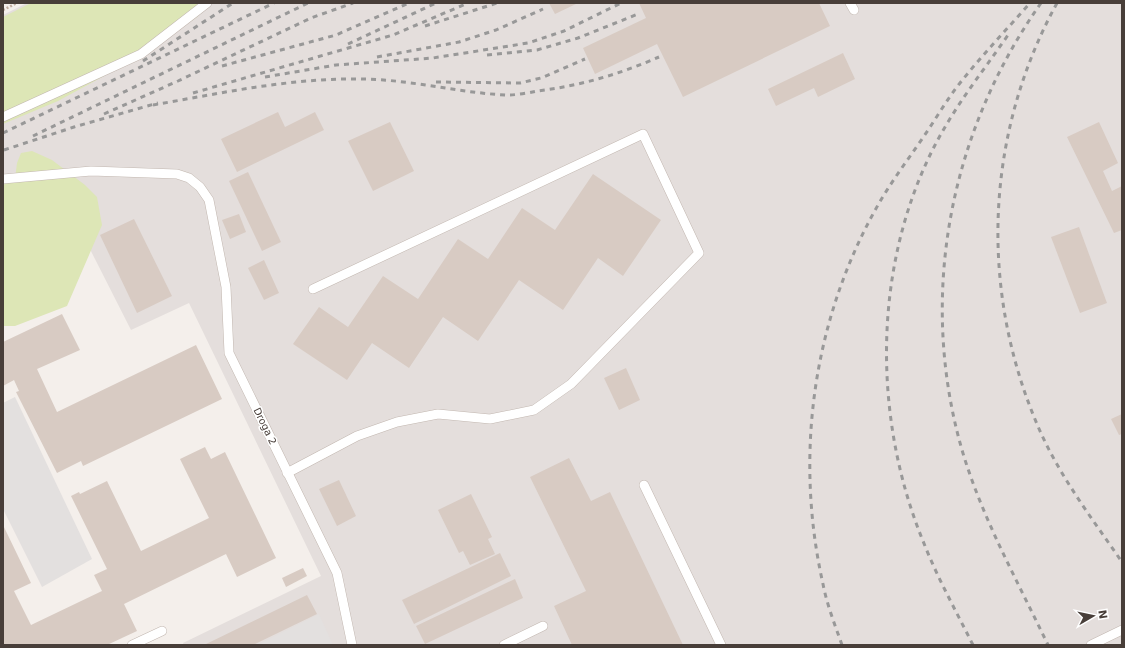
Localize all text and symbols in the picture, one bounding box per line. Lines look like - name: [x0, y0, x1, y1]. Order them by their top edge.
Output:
- street label: Droga 2: [251, 406, 279, 446]
- north arrow: [1073, 596, 1113, 636]
- text: N: [1095, 609, 1110, 620]

